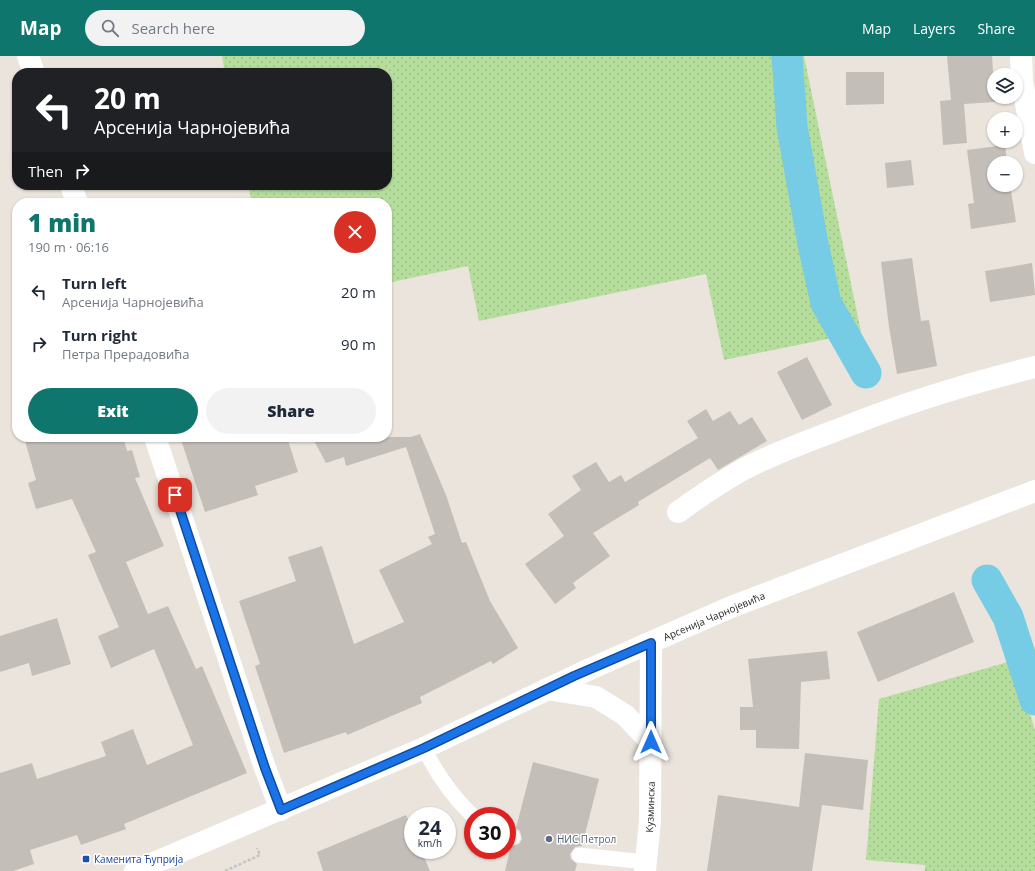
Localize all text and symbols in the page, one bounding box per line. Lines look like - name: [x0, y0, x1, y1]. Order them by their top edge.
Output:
- search box: [85, 10, 365, 46]
- text: Map: [20, 15, 61, 41]
- icon: search: [99, 17, 121, 39]
- text: Search here: [131, 18, 215, 38]
- text: Map: [862, 19, 891, 38]
- text: Layers: [913, 19, 955, 38]
- text: Share: [977, 19, 1015, 38]
- map controls: [987, 68, 1023, 192]
- button: layers: [987, 68, 1023, 104]
- text: 20 m: [94, 79, 161, 117]
- icon: left: [28, 84, 80, 136]
- button: +: [987, 112, 1023, 148]
- text: Арсенија Чарнојевића: [94, 115, 290, 139]
- button: −: [987, 156, 1023, 192]
- icon: right: [71, 160, 93, 182]
- text: Then: [28, 161, 63, 181]
- text: 1 min: [28, 206, 96, 239]
- button: close: [334, 211, 376, 253]
- text: 190 m · 06:16: [28, 238, 109, 256]
- text: Turn left: [62, 273, 127, 293]
- icon: left: [28, 281, 50, 303]
- text: 20 m: [341, 282, 376, 302]
- text: Арсенија Чарнојевића: [62, 293, 204, 311]
- text: Turn right: [62, 325, 137, 345]
- icon: right: [28, 333, 50, 355]
- text: 90 m: [341, 334, 376, 354]
- text: Петра Прерадовића: [62, 345, 190, 363]
- button: Exit: [28, 388, 198, 434]
- button: Share: [206, 388, 376, 434]
- pin: [158, 478, 192, 512]
- icon: arrive: [164, 484, 186, 506]
- street label: Арсенија Чарнојевића: [661, 588, 767, 644]
- position arrow: [630, 721, 672, 763]
- street label: Кузминска: [642, 781, 658, 833]
- speed limit sign: 30: [464, 807, 516, 859]
- text: 24: [419, 814, 441, 841]
- place label: НИС Петрол: [557, 832, 616, 846]
- marker: НИС Петрол: [544, 834, 554, 844]
- text: km/h: [418, 836, 442, 850]
- place label: Каменита Ћуприја: [94, 852, 183, 866]
- marker: Каменита Ћуприја: [81, 854, 91, 864]

